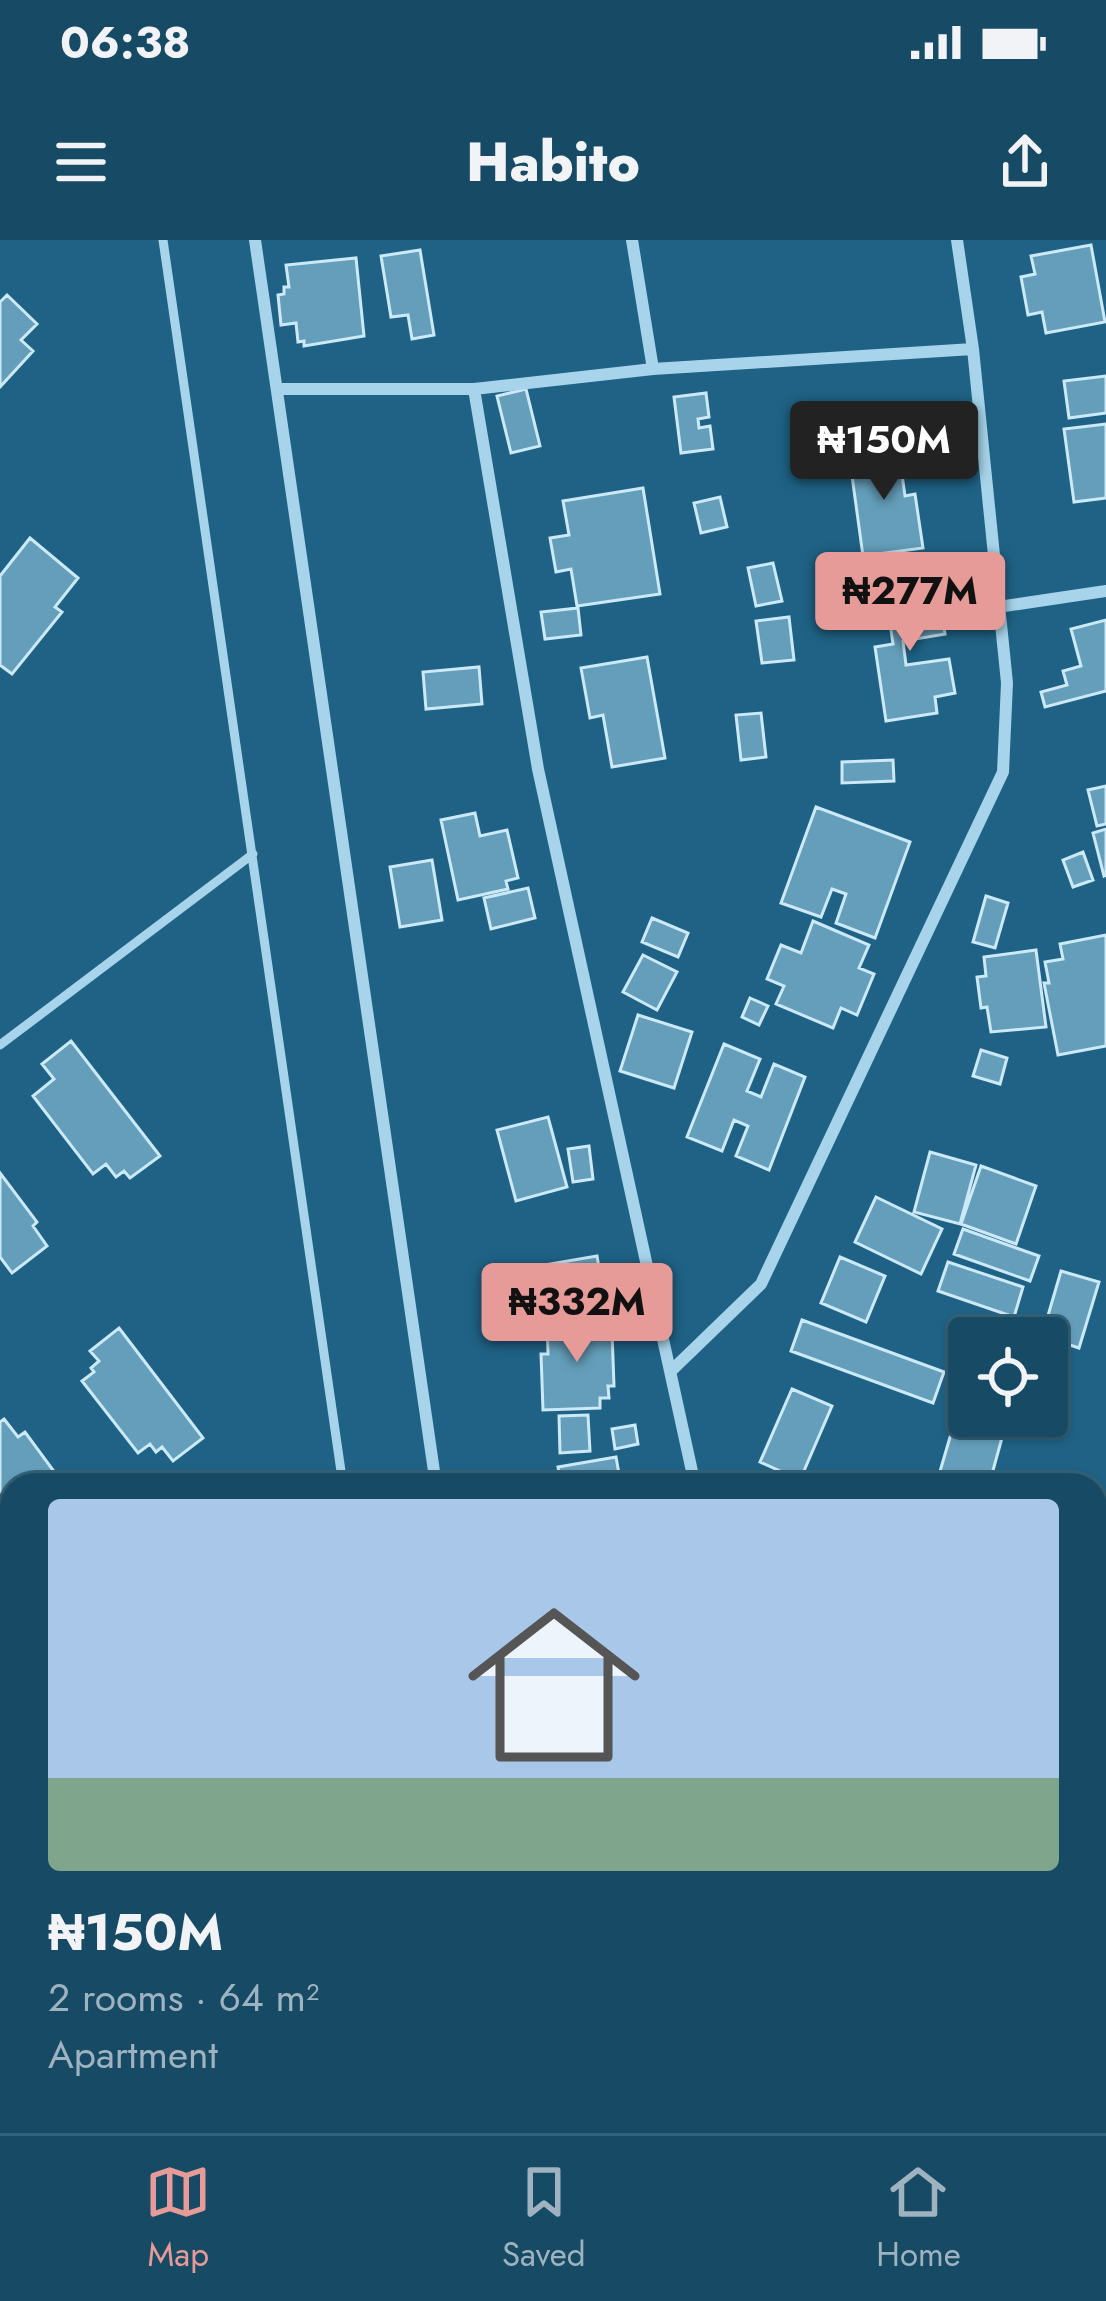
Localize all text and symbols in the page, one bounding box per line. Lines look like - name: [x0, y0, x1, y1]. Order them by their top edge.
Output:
- text: 06:38: [60, 10, 191, 75]
- text: Habito: [466, 123, 640, 201]
- icon: menu: [48, 129, 114, 195]
- icon: share: [992, 129, 1058, 195]
- pin: ₦150M: [800, 401, 968, 503]
- text: ₦150M: [817, 411, 951, 468]
- pin: ₦277M: [826, 552, 994, 654]
- text: ₦277M: [842, 562, 978, 619]
- pin: ₦332M: [493, 1263, 661, 1365]
- text: ₦332M: [509, 1273, 645, 1330]
- map controls: [948, 1317, 1068, 1437]
- button: locate: [948, 1317, 1068, 1437]
- icon: home: [446, 1577, 662, 1793]
- text: ₦150M: [48, 1895, 223, 1969]
- text: 2 rooms · 64 m²: [48, 1969, 319, 2026]
- text: Apartment: [48, 2026, 218, 2083]
- tab: Map: [145, 2159, 211, 2278]
- tab: Saved: [502, 2159, 586, 2278]
- tab: Home: [876, 2159, 961, 2278]

